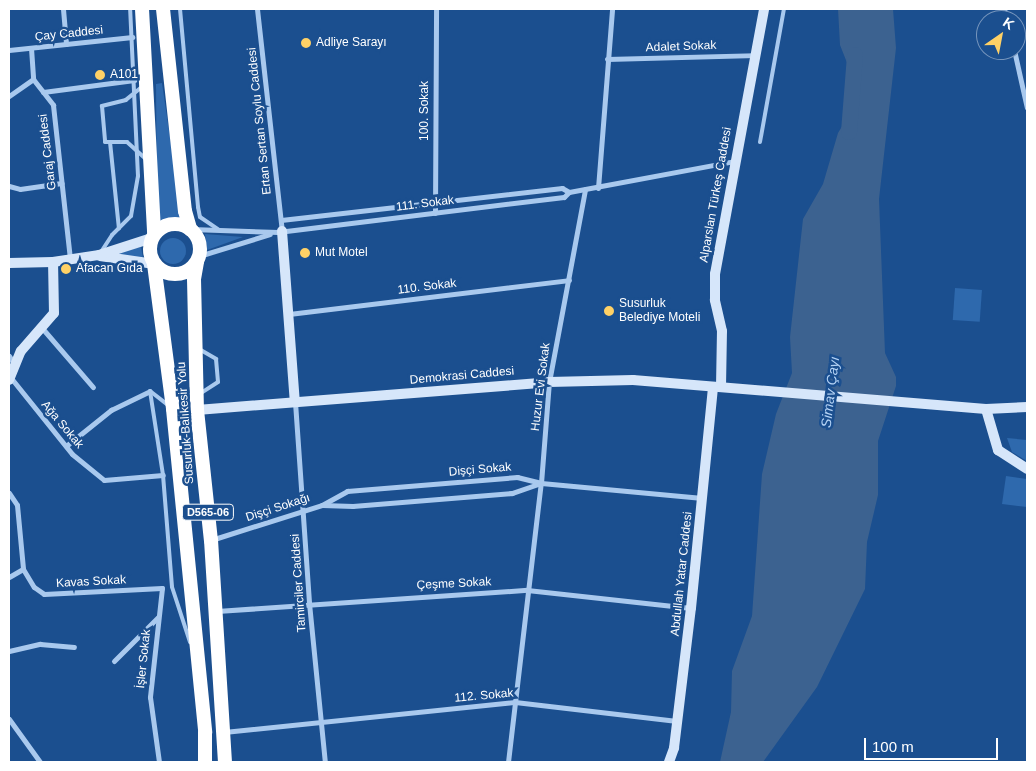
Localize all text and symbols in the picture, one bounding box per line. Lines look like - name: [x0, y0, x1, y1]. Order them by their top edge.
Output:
- north arrow: [976, 10, 1026, 60]
- text: K: [1000, 14, 1017, 33]
- street label: Çay Caddesi: [34, 23, 104, 45]
- place label: Adliye Sarayı: [316, 36, 387, 50]
- marker: Adliye Sarayı: [300, 37, 312, 49]
- street label: Adalet Sokak: [645, 39, 717, 55]
- street label: Ertan Sertan Soylu Caddesi: [245, 47, 275, 195]
- place label: A101: [110, 68, 138, 82]
- marker: A101: [94, 69, 106, 81]
- street label: 100. Sokak: [418, 81, 432, 141]
- street label: Garaj Caddesi: [36, 113, 60, 191]
- street label: Alparslan Türkeş Caddesi: [697, 126, 735, 264]
- street label: 111. Sokak: [395, 193, 455, 215]
- place label: Mut Motel: [315, 246, 368, 260]
- marker: Mut Motel: [299, 247, 311, 259]
- place label: Afacan Gıda: [76, 262, 143, 276]
- marker: Afacan Gıda: [60, 263, 72, 275]
- street label: 110. Sokak: [397, 276, 457, 298]
- place label: Susurluk Belediye Moteli: [619, 297, 700, 325]
- marker: Susurluk Belediye Moteli: [603, 305, 615, 317]
- street label: Huzur Evi Sokak: [528, 342, 554, 432]
- water label: Simav Çayı: [817, 355, 843, 429]
- street label: Susurluk-Balıkesir Yolu: [175, 361, 197, 485]
- street label: Demokrasi Caddesi: [409, 364, 515, 388]
- street label: Ağa Sokak: [38, 398, 86, 452]
- street label: Dişçi Sokak: [448, 460, 512, 480]
- street label: Dişçi Sokağı: [244, 491, 312, 525]
- road number: D565-06: [182, 504, 234, 520]
- street label: Abdullah Yatar Caddesi: [668, 511, 696, 637]
- street label: Tamirciler Caddesi: [288, 533, 310, 633]
- street label: Kavas Sokak: [56, 573, 126, 591]
- street label: Çeşme Sokak: [416, 575, 492, 593]
- street label: İşler Sokak: [134, 629, 154, 689]
- street label: 112. Sokak: [454, 686, 514, 706]
- scale bar: [866, 728, 1000, 760]
- text: 100 m: [872, 738, 914, 755]

